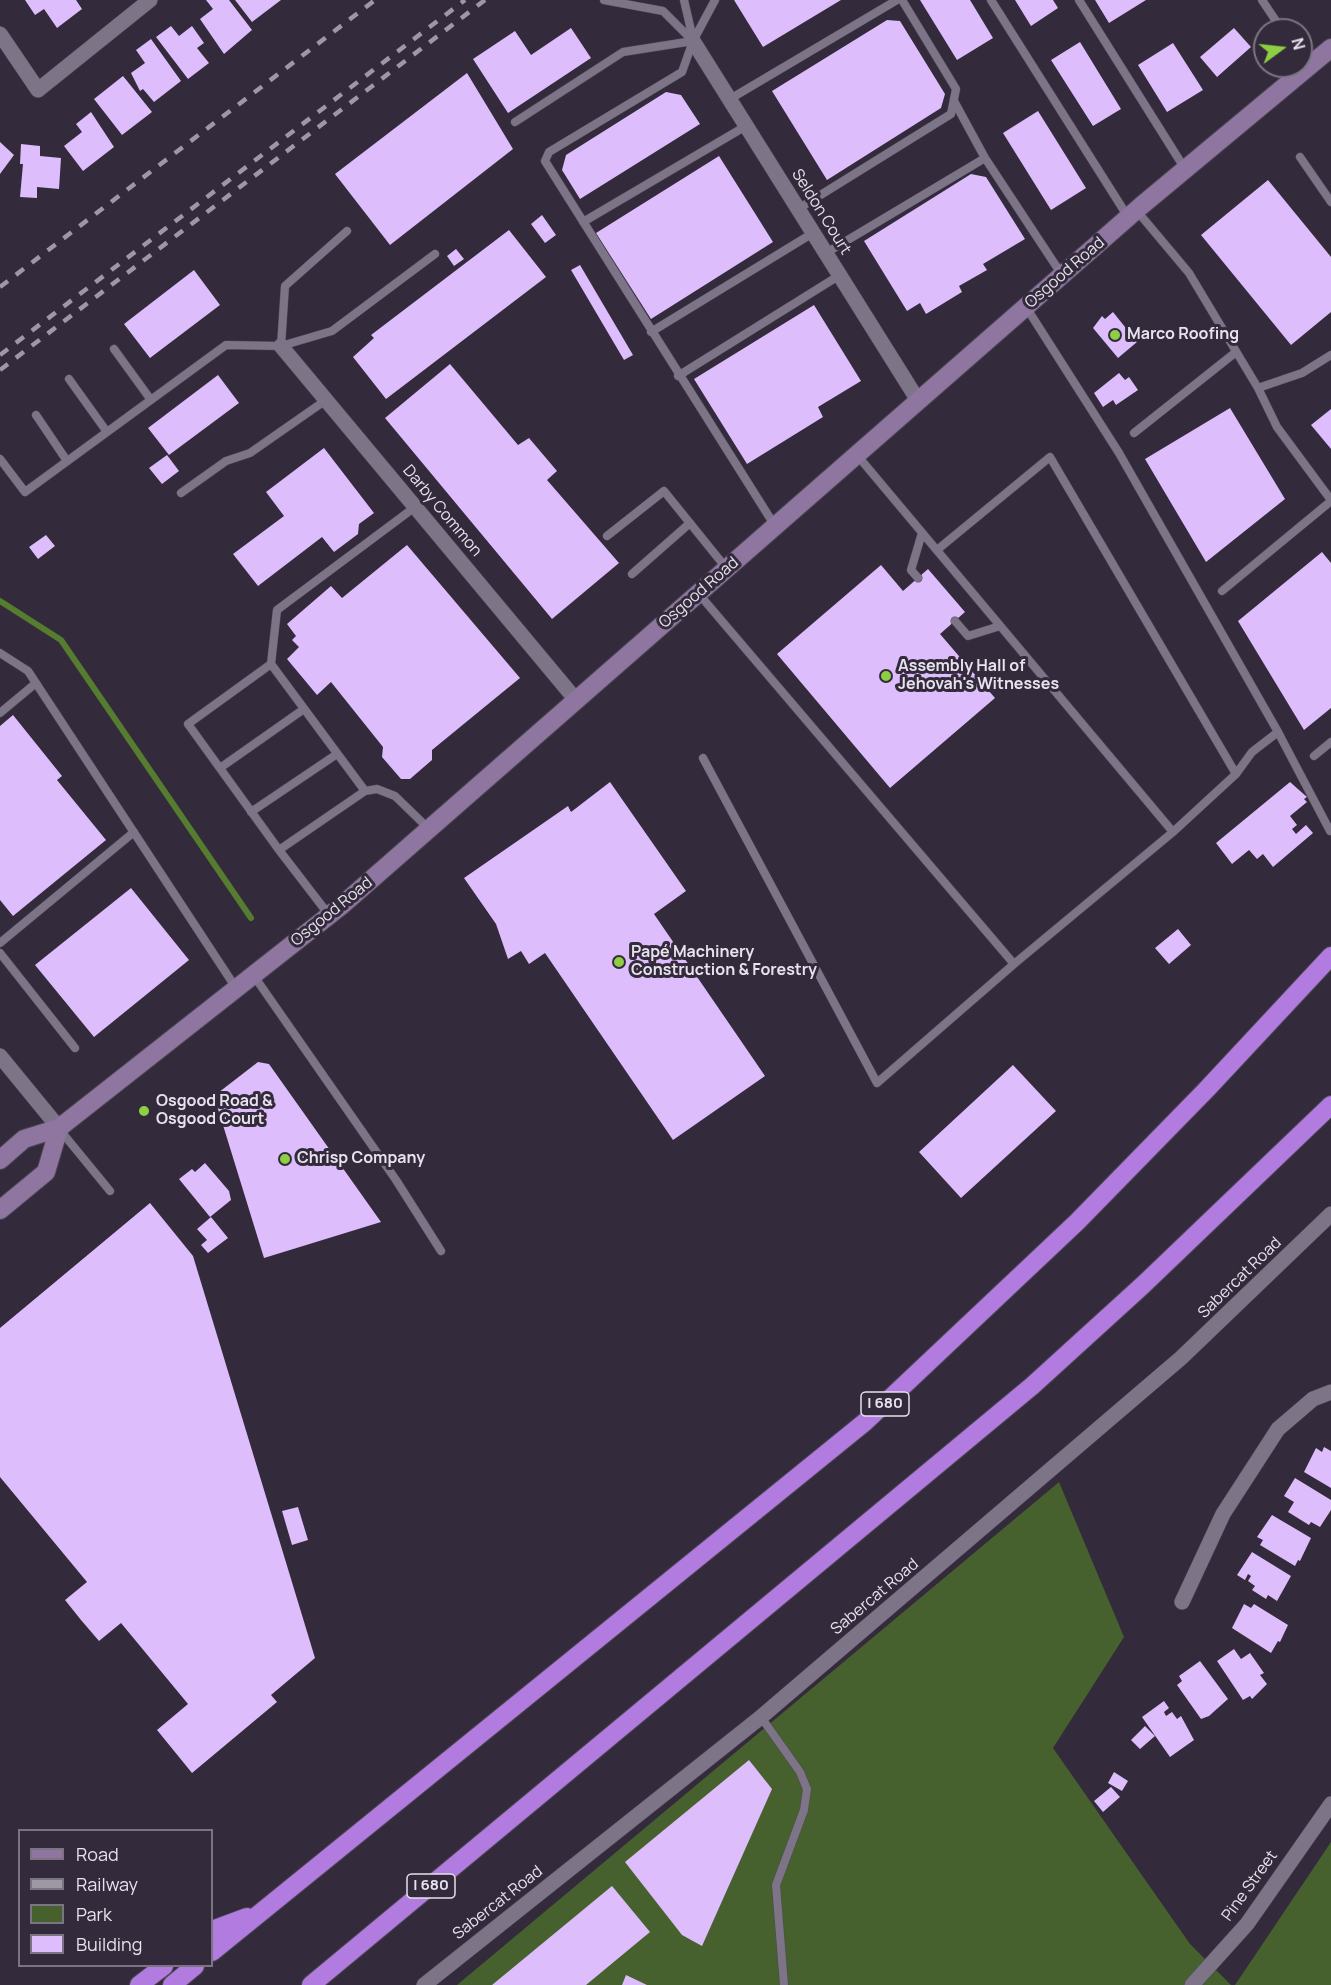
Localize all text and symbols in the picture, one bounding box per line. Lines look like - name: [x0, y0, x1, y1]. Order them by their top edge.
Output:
- north arrow: [1253, 18, 1313, 78]
- text: N: [1286, 35, 1311, 52]
- street label: Seldon Court: [787, 166, 855, 258]
- street label: Osgood Road: [1021, 233, 1109, 313]
- place label: Marco Roofing: [1127, 325, 1239, 345]
- marker: Marco Roofing: [1108, 328, 1122, 342]
- street label: Darby Common: [398, 462, 486, 560]
- street label: Osgood Road: [655, 553, 743, 633]
- place label: Assembly Hall of Jehovah's Witnesses: [898, 657, 1059, 695]
- marker: Assembly Hall of Jehovah's Witnesses: [879, 669, 893, 683]
- street label: Osgood Road: [287, 873, 377, 951]
- place label: Papé Machinery Construction & Forestry: [631, 943, 817, 981]
- marker: Papé Machinery Construction & Forestry: [612, 955, 626, 969]
- place label: Osgood Road & Osgood Court: [156, 1092, 273, 1130]
- marker: Osgood Road & Osgood Court: [137, 1104, 151, 1118]
- place label: Chrisp Company: [297, 1149, 425, 1169]
- marker: Chrisp Company: [278, 1152, 292, 1166]
- street label: Sabercat Road: [1194, 1233, 1286, 1323]
- road number: I 680: [861, 1392, 909, 1416]
- street label: Sabercat Road: [827, 1555, 923, 1639]
- legend: [18, 1829, 213, 1967]
- text: Road: [76, 1842, 119, 1866]
- street label: Pine Street: [1218, 1847, 1282, 1925]
- street label: Sabercat Road: [449, 1862, 547, 1944]
- text: Railway: [76, 1872, 138, 1896]
- road number: I 680: [407, 1874, 455, 1898]
- text: Park: [76, 1902, 112, 1926]
- text: Building: [76, 1932, 142, 1956]

